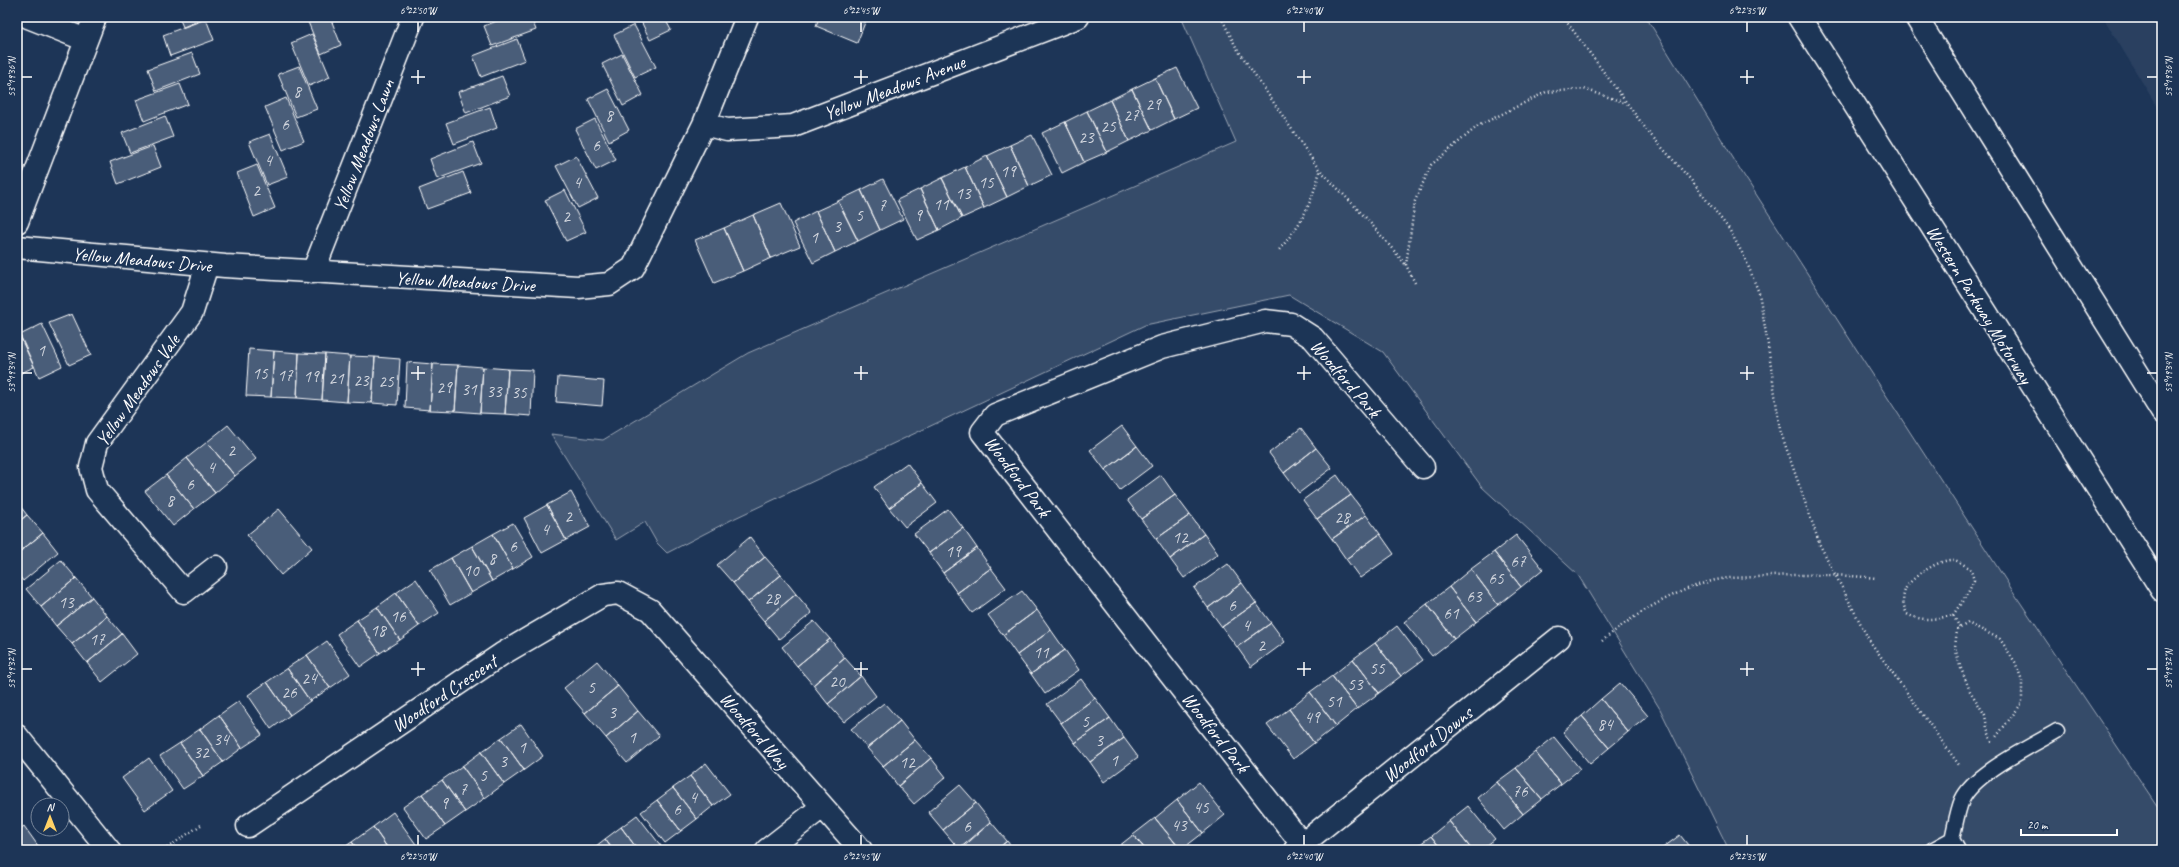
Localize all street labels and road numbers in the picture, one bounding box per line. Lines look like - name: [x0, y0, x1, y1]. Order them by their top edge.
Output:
- street label: Yellow Meadows Avenue: [820, 49, 970, 126]
- street label: Yellow Meadows Lawn: [328, 75, 400, 215]
- street label: Western Parkway Motorway: [1921, 221, 2039, 390]
- street label: Yellow Meadows Drive: [71, 242, 214, 278]
- street label: Yellow Meadows Drive: [395, 266, 537, 298]
- street label: Yellow Meadows Vale: [90, 328, 186, 451]
- street label: Woodford Park: [1305, 335, 1387, 424]
- street label: Woodford Park: [979, 431, 1057, 524]
- street label: Woodford Crescent: [387, 648, 504, 738]
- street label: Woodford Way: [714, 687, 795, 775]
- street label: Woodford Park: [1176, 687, 1255, 779]
- street label: Woodford Downs: [1378, 700, 1479, 788]

